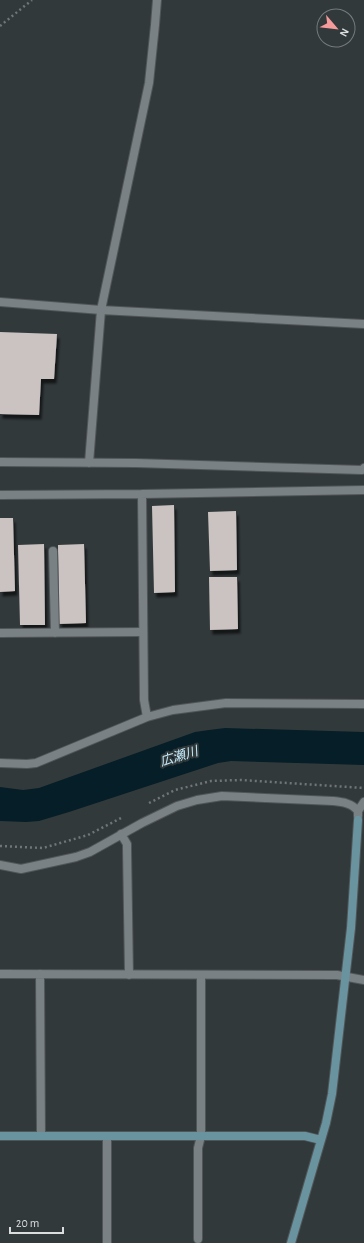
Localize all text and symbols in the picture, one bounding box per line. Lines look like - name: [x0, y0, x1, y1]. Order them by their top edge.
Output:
- north arrow: [316, 8, 356, 48]
- text: N: [338, 26, 351, 38]
- water label: 広瀬川: [158, 744, 201, 769]
- scale bar: [10, 1209, 63, 1235]
- text: 20 m: [16, 1217, 39, 1229]

